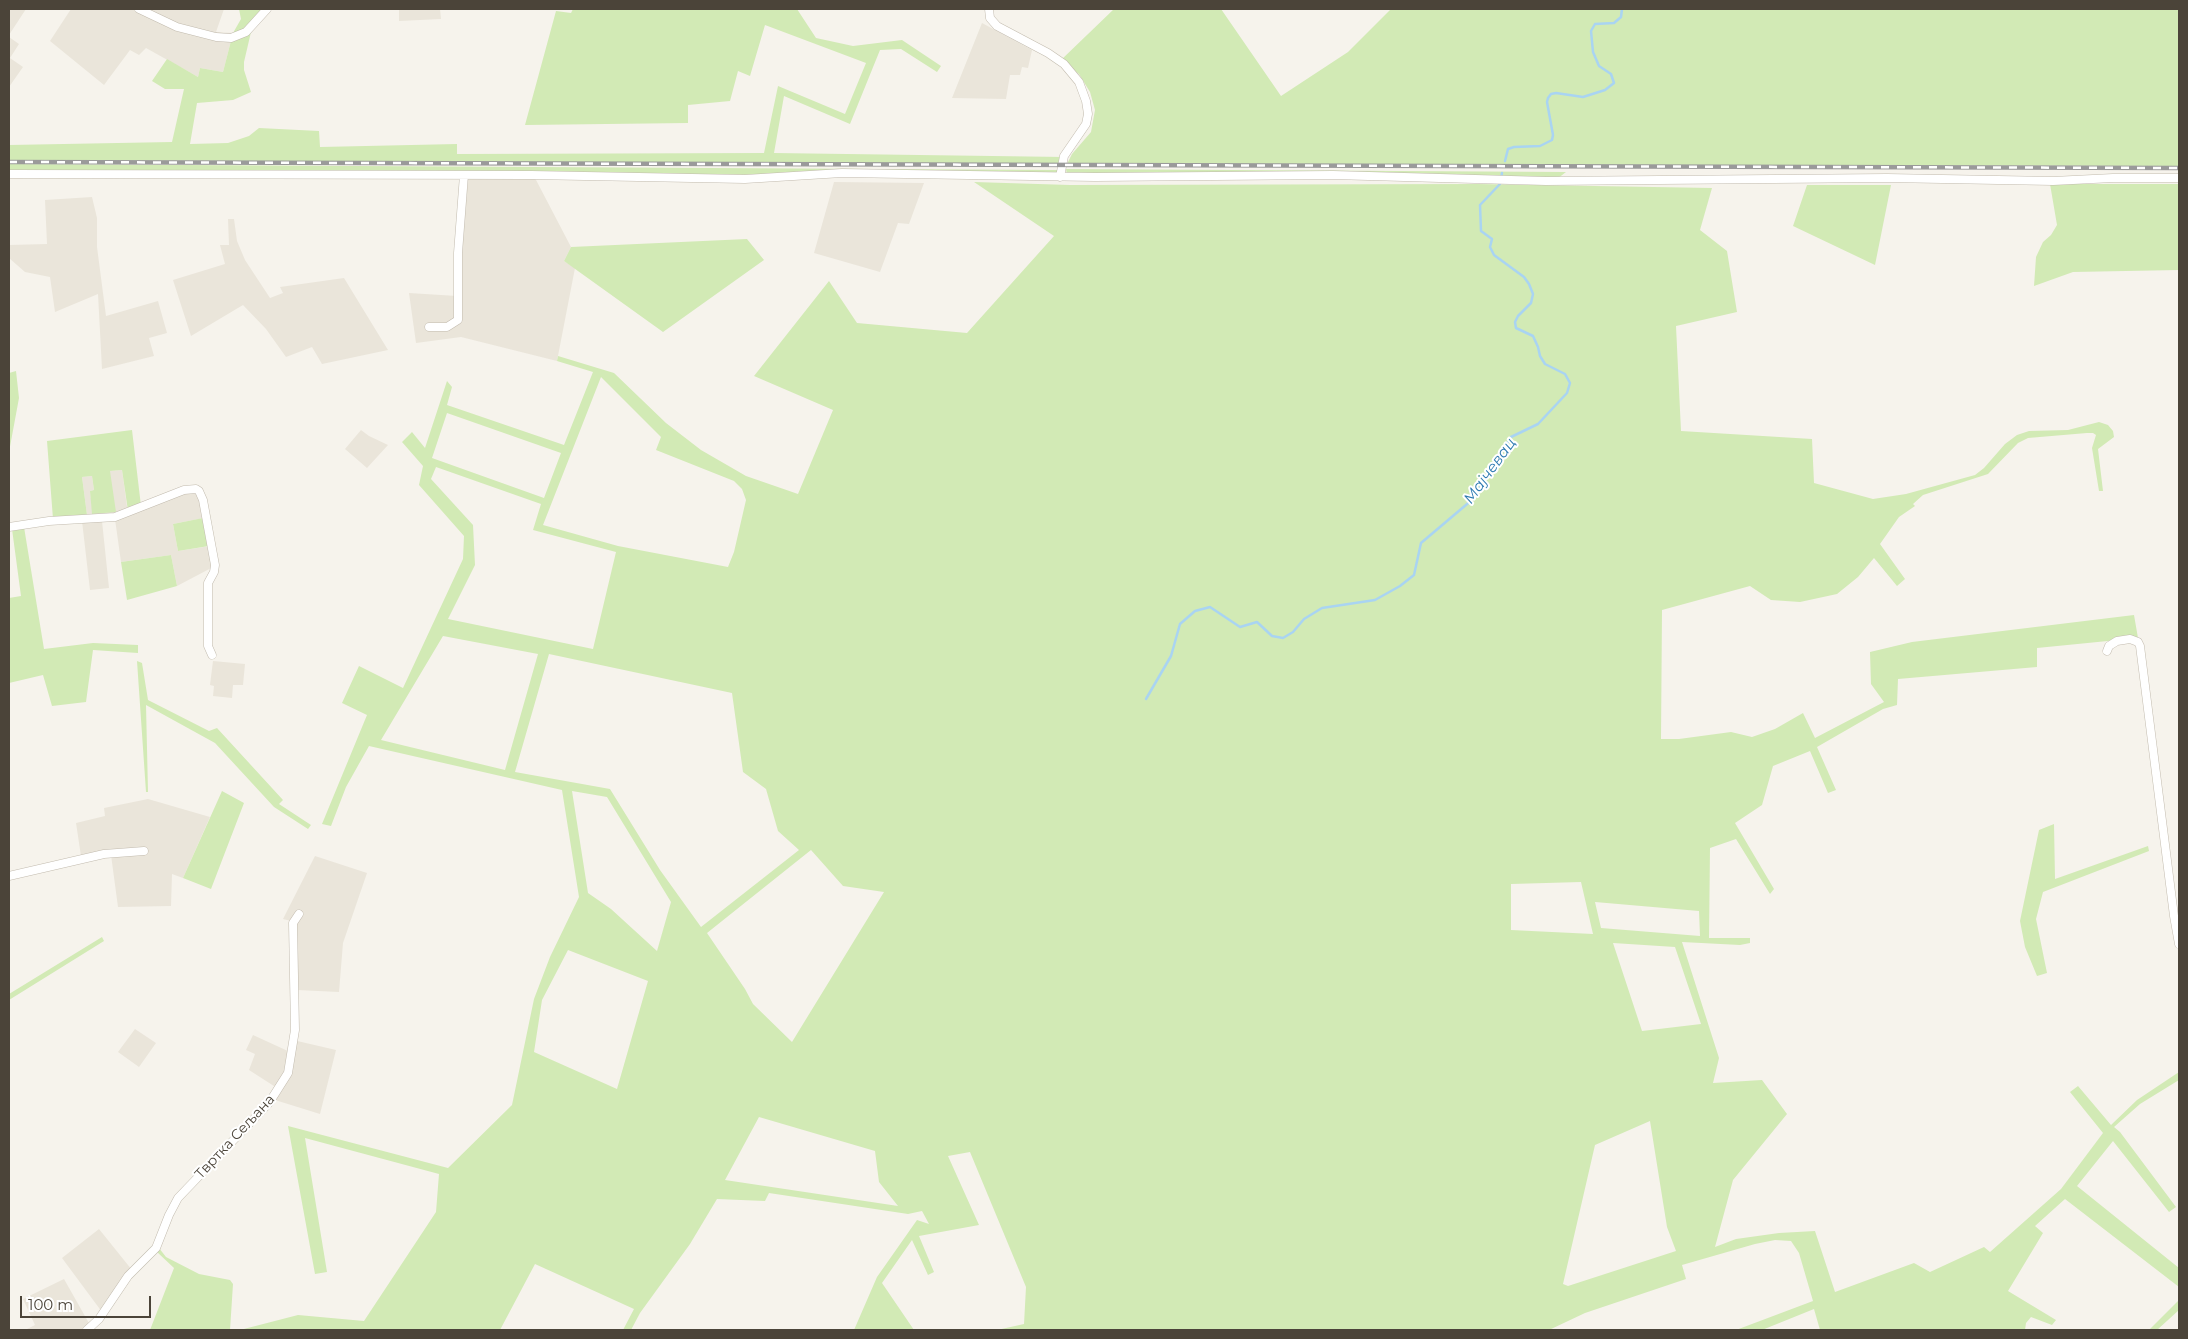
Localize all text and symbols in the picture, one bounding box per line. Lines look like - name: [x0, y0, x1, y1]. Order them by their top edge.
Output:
- water label: Мајчевац: [1460, 435, 1520, 507]
- street label: Твртка Сељана: [192, 1091, 278, 1183]
- scale bar: [22, 1286, 154, 1318]
- text: 100 m: [28, 1295, 73, 1314]

